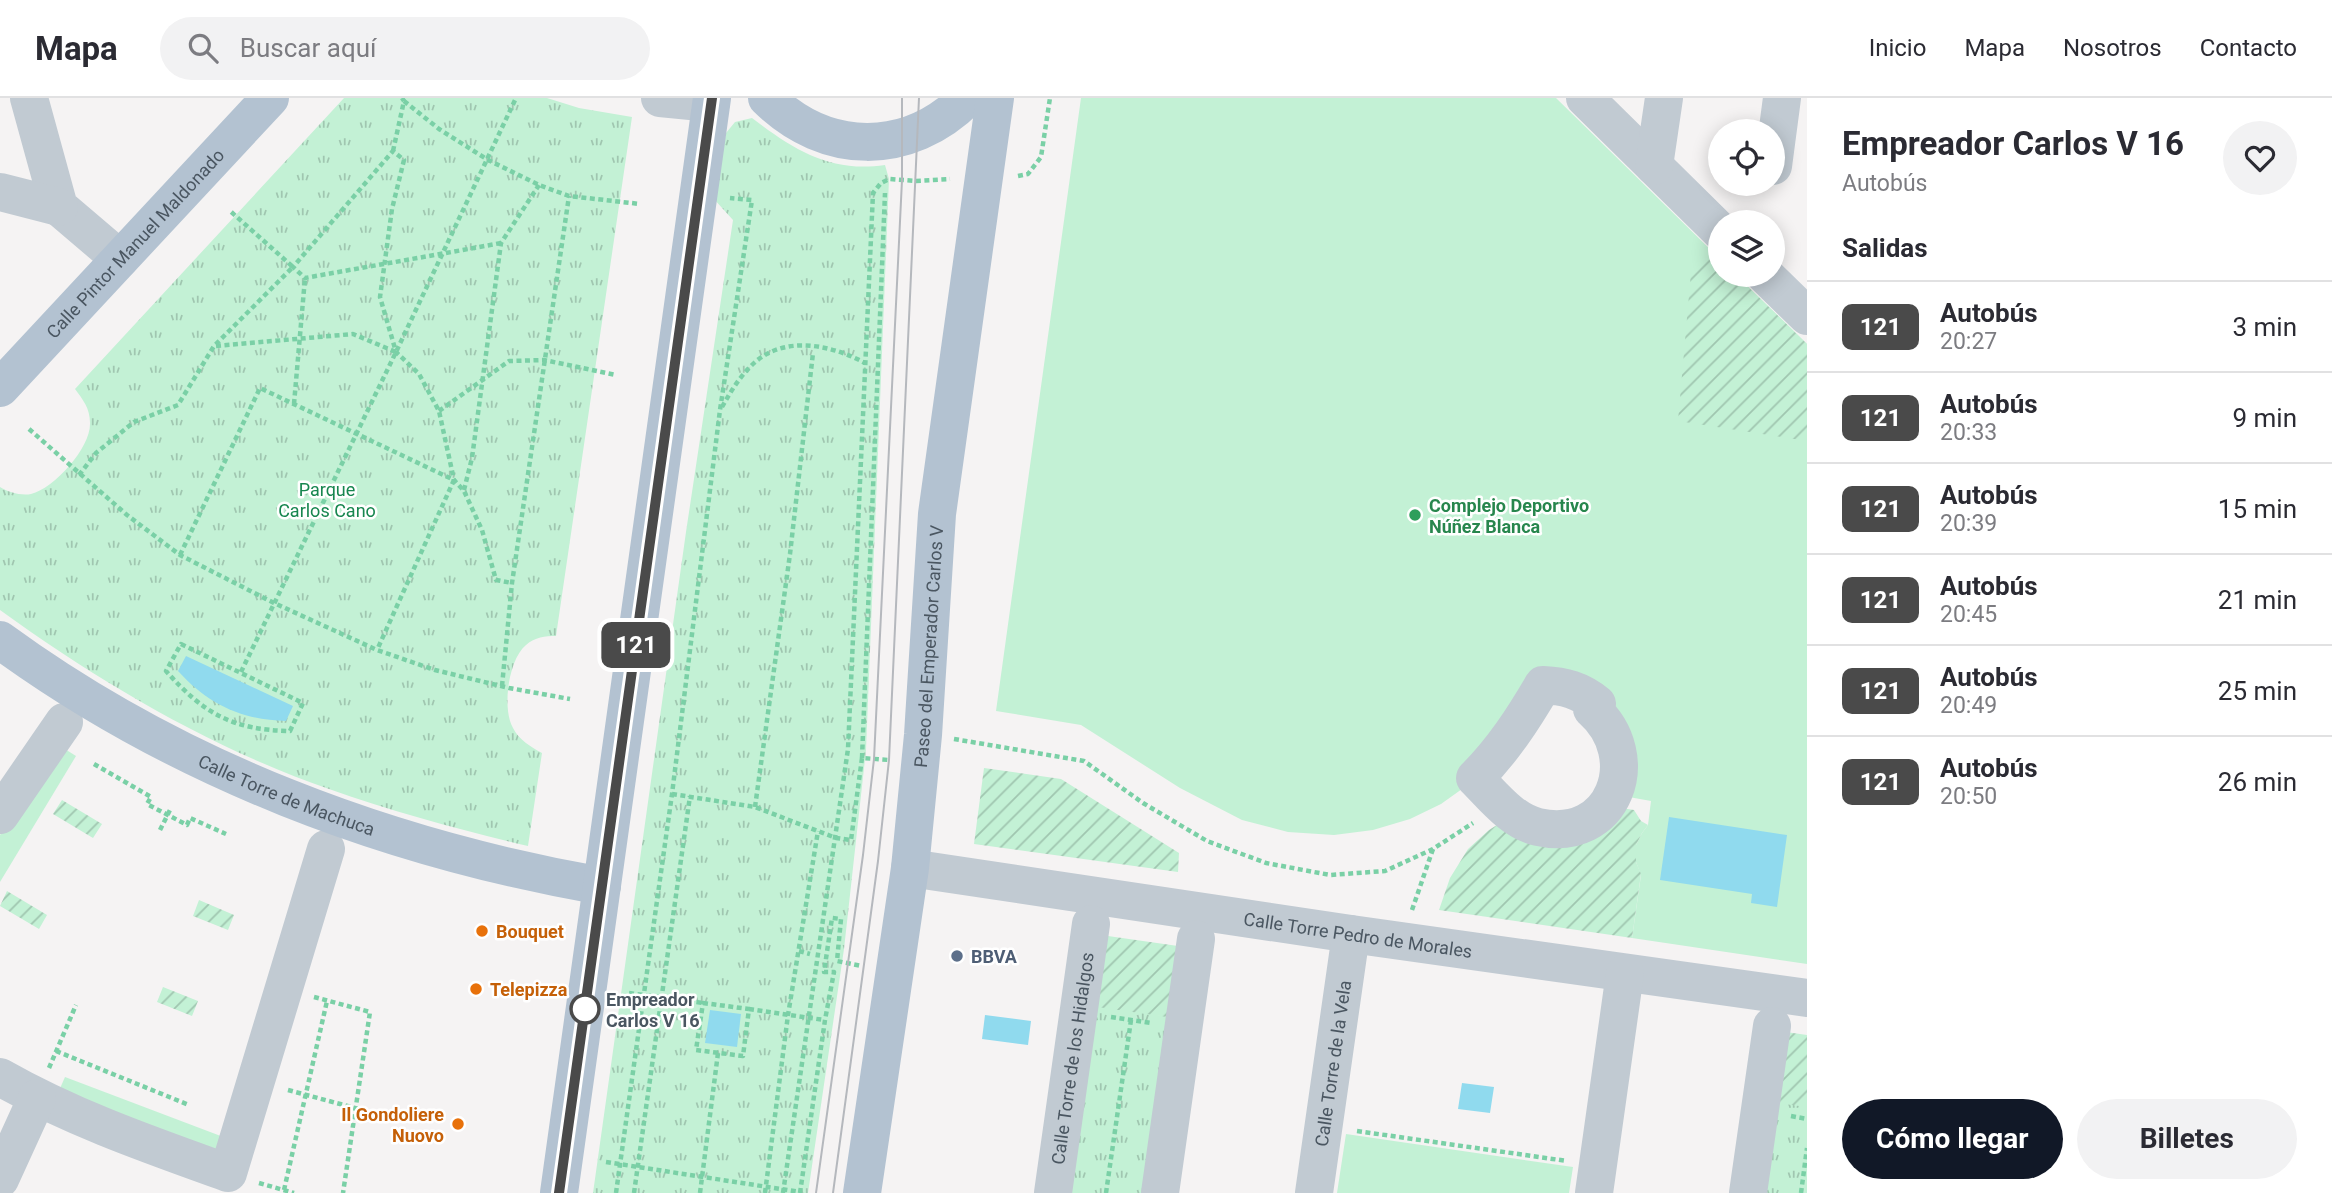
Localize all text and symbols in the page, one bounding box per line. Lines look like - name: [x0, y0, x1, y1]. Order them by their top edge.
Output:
- search box: [160, 17, 650, 80]
- text: Mapa: [35, 29, 118, 68]
- icon: search: [184, 29, 222, 67]
- text: Buscar aquí: [240, 33, 376, 63]
- text: Inicio: [1869, 34, 1926, 62]
- text: Mapa: [1964, 34, 2025, 62]
- text: Nosotros: [2063, 34, 2162, 62]
- text: Contacto: [2200, 34, 2297, 62]
- map controls: [1708, 119, 1785, 287]
- button: locate: [1708, 119, 1785, 196]
- button: heart: [2223, 121, 2297, 195]
- text: Empreador Carlos V 16: [1842, 124, 2184, 163]
- street label: Calle Pintor Manuel Maldonado: [42, 144, 228, 342]
- text: Autobús: [1842, 170, 1927, 197]
- button: layers: [1708, 210, 1785, 287]
- text: Salidas: [1842, 233, 1928, 263]
- text: Autobús: [1940, 298, 2038, 328]
- text: 3 min: [2232, 312, 2297, 342]
- text: 121: [1860, 313, 1901, 341]
- text: 20:27: [1940, 328, 1997, 355]
- text: Autobús: [1940, 389, 2038, 419]
- text: 9 min: [2232, 403, 2297, 433]
- text: 121: [1860, 404, 1901, 432]
- text: 20:33: [1940, 419, 1997, 446]
- park label: Parque Carlos Cano: [278, 479, 376, 521]
- text: Autobús: [1940, 480, 2038, 510]
- text: 15 min: [2218, 494, 2297, 524]
- place label: Complejo Deportivo Núñez Blanca: [1429, 495, 1589, 537]
- text: 121: [1860, 495, 1901, 523]
- marker: Complejo Deportivo Núñez Blanca: [1407, 507, 1423, 523]
- text: 20:39: [1940, 510, 1997, 537]
- street label: Paseo del Emperador Carlos V: [909, 524, 947, 769]
- text: Autobús: [1940, 571, 2038, 601]
- text: 21 min: [2218, 585, 2297, 615]
- text: 121: [1860, 586, 1901, 614]
- text: 20:45: [1940, 601, 1997, 628]
- line badge: 121: [596, 622, 676, 668]
- text: 121: [615, 631, 657, 659]
- text: Autobús: [1940, 662, 2038, 692]
- text: 25 min: [2218, 676, 2297, 706]
- text: 121: [1860, 677, 1901, 705]
- text: 20:49: [1940, 692, 1997, 719]
- street label: Calle Torre de Machuca: [195, 750, 378, 839]
- text: Autobús: [1940, 753, 2038, 783]
- text: 26 min: [2218, 767, 2297, 797]
- text: 121: [1860, 768, 1901, 796]
- text: 20:50: [1940, 783, 1997, 810]
- street label: Calle Torre Pedro de Morales: [1242, 908, 1474, 961]
- place label: Bouquet: [496, 921, 564, 942]
- marker: Bouquet: [474, 923, 490, 939]
- place label: BBVA: [971, 946, 1018, 967]
- marker: BBVA: [949, 948, 965, 964]
- street label: Calle Torre de los Hidalgos: [1047, 951, 1097, 1166]
- place label: Telepizza: [490, 979, 568, 1000]
- street label: Calle Torre de la Vela: [1310, 979, 1355, 1148]
- marker: Telepizza: [468, 981, 484, 997]
- place label: Empreador Carlos V 16: [606, 989, 700, 1031]
- marker: Empreador Carlos V 16: [570, 994, 600, 1024]
- button: Cómo llegar: [1842, 1099, 2063, 1179]
- button: Billetes: [2077, 1099, 2297, 1179]
- place label: Il Gondoliere Nuovo: [341, 1104, 444, 1146]
- marker: Il Gondoliere Nuovo: [450, 1116, 466, 1132]

